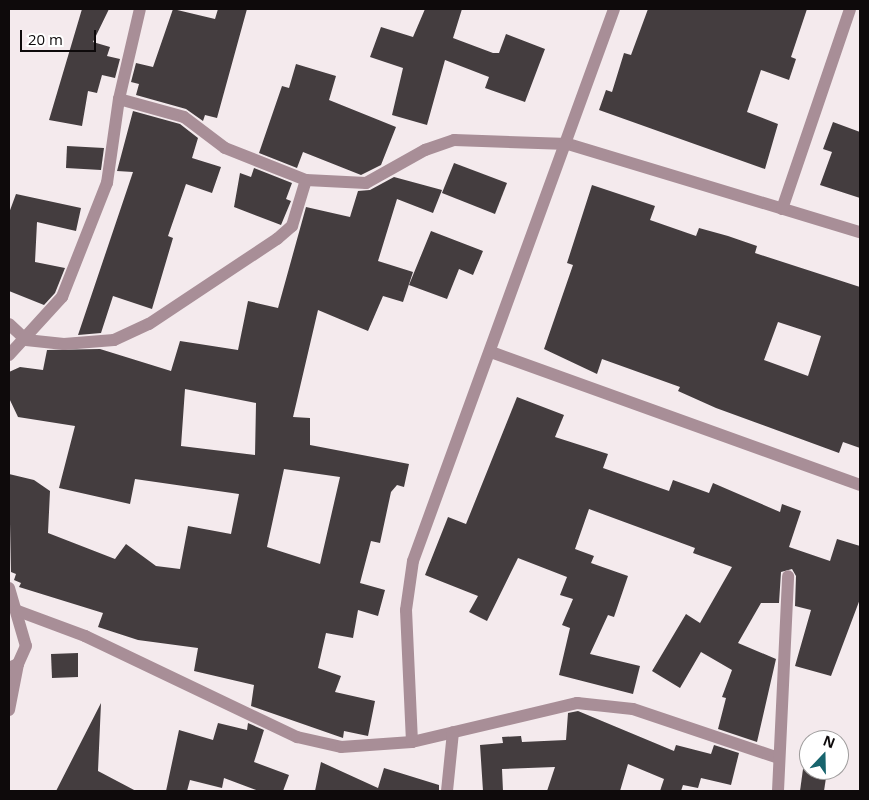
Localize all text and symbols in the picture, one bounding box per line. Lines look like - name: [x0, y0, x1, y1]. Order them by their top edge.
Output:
- scale bar: [22, 20, 99, 52]
- text: 20 m: [28, 29, 63, 49]
- north arrow: [799, 730, 849, 780]
- text: N: [820, 731, 838, 752]

